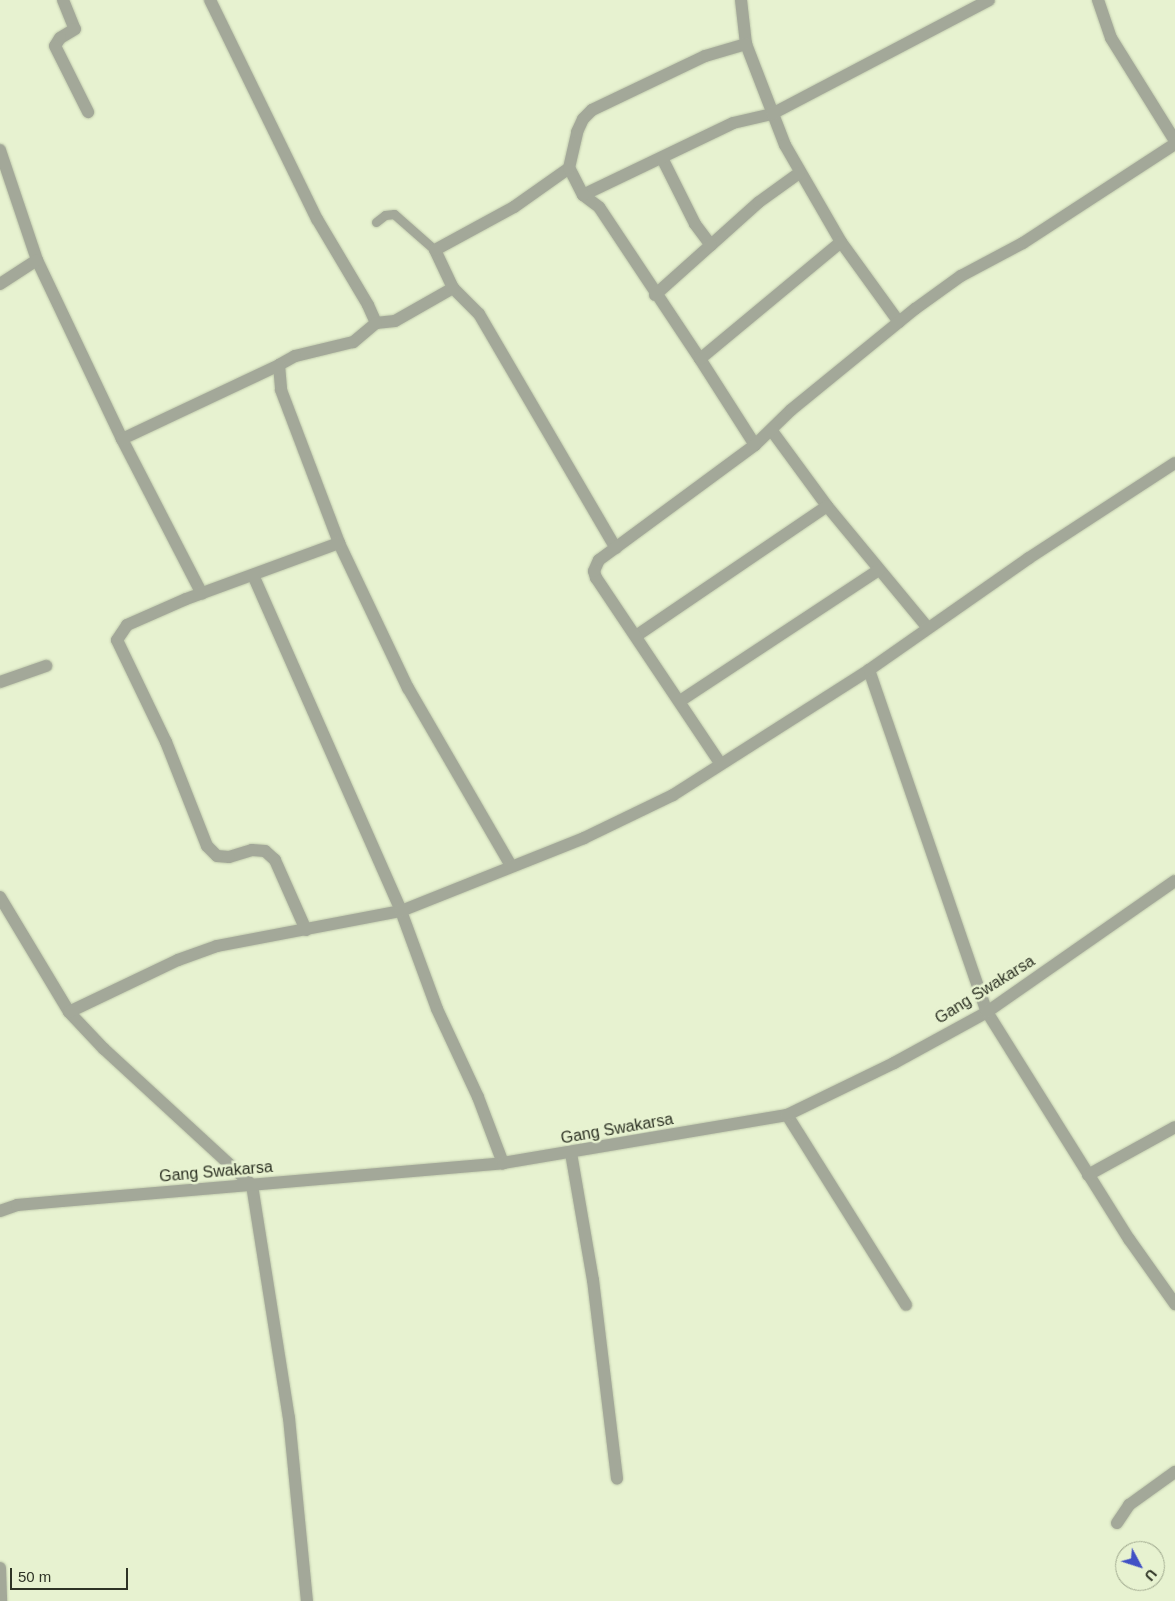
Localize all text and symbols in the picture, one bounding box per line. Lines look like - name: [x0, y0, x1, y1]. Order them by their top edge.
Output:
- street label: Gang Swakarsa: [932, 952, 1038, 1028]
- street label: Gang Swakarsa: [559, 1110, 675, 1148]
- street label: Gang Swakarsa: [158, 1157, 274, 1187]
- north arrow: [1115, 1541, 1165, 1591]
- scale bar: [12, 1558, 130, 1590]
- text: U: [1141, 1566, 1160, 1584]
- text: 50 m: [18, 1568, 51, 1585]

